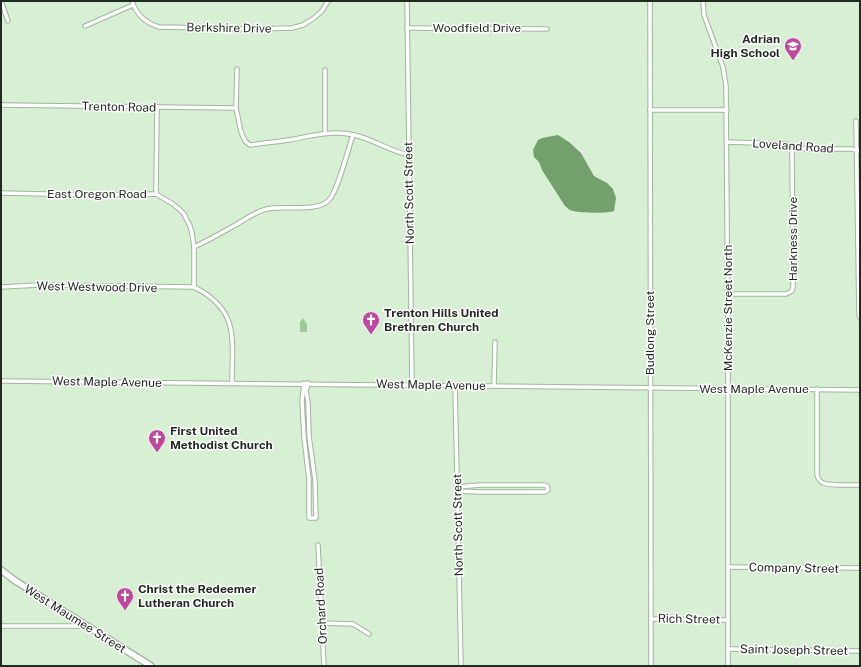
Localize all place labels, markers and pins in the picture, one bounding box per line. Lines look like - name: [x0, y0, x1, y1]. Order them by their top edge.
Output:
- place label: Adrian High School: [711, 32, 780, 60]
- school or university icon: Adrian High School: [783, 36, 803, 61]
- place label: Trenton Hills United Brethren Church: [384, 306, 499, 334]
- church icon: Trenton Hills United Brethren Church: [361, 310, 381, 335]
- place label: First United Methodist Church: [170, 424, 273, 452]
- church icon: First United Methodist Church: [147, 428, 167, 453]
- place label: Christ the Redeemer Lutheran Church: [138, 582, 256, 610]
- church icon: Christ the Redeemer Lutheran Church: [115, 586, 135, 611]

